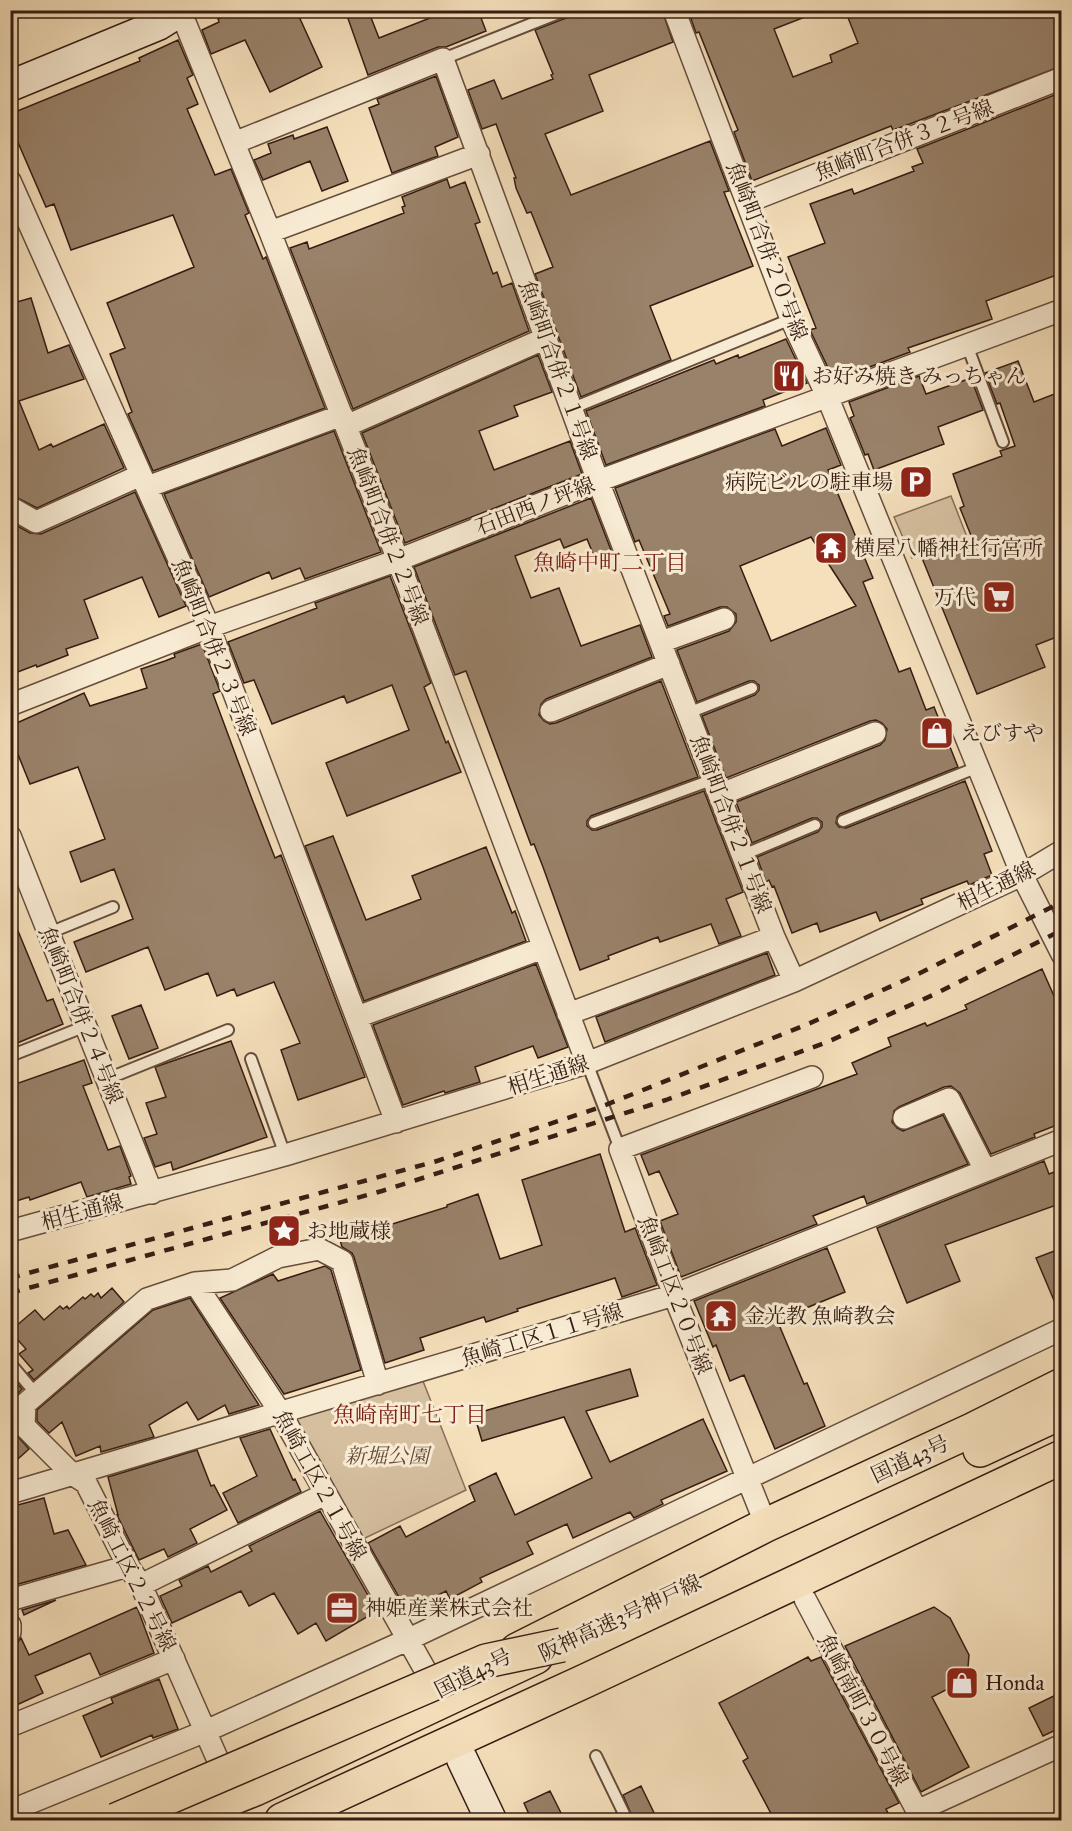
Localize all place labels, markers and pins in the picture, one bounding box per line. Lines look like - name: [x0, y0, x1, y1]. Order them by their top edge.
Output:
- restaurant icon: お好み焼き みっちゃん: [771, 358, 807, 394]
- place label: お好み焼き みっちゃん: [812, 363, 1027, 389]
- parking icon: 病院ビルの駐車場: [898, 464, 934, 500]
- place label: 病院ビルの駐車場: [725, 469, 893, 495]
- temple icon: 横屋八幡神社行宮所: [813, 530, 849, 566]
- place label: 横屋八幡神社行宮所: [854, 535, 1043, 561]
- supermarket icon: 万代: [981, 579, 1017, 615]
- place label: 万代: [934, 584, 976, 610]
- shop icon: えびすや: [919, 715, 955, 751]
- place label: えびすや: [960, 720, 1044, 746]
- place icon: お地蔵様: [266, 1213, 302, 1249]
- place label: お地蔵様: [307, 1218, 391, 1244]
- temple icon: 金光教 魚崎教会: [703, 1298, 739, 1334]
- place label: 金光教 魚崎教会: [744, 1303, 896, 1329]
- office icon: 神姫産業株式会社: [324, 1590, 360, 1626]
- place label: 神姫産業株式会社: [365, 1595, 533, 1621]
- shop icon: Honda: [944, 1665, 980, 1701]
- place label: Honda: [985, 1670, 1045, 1696]

